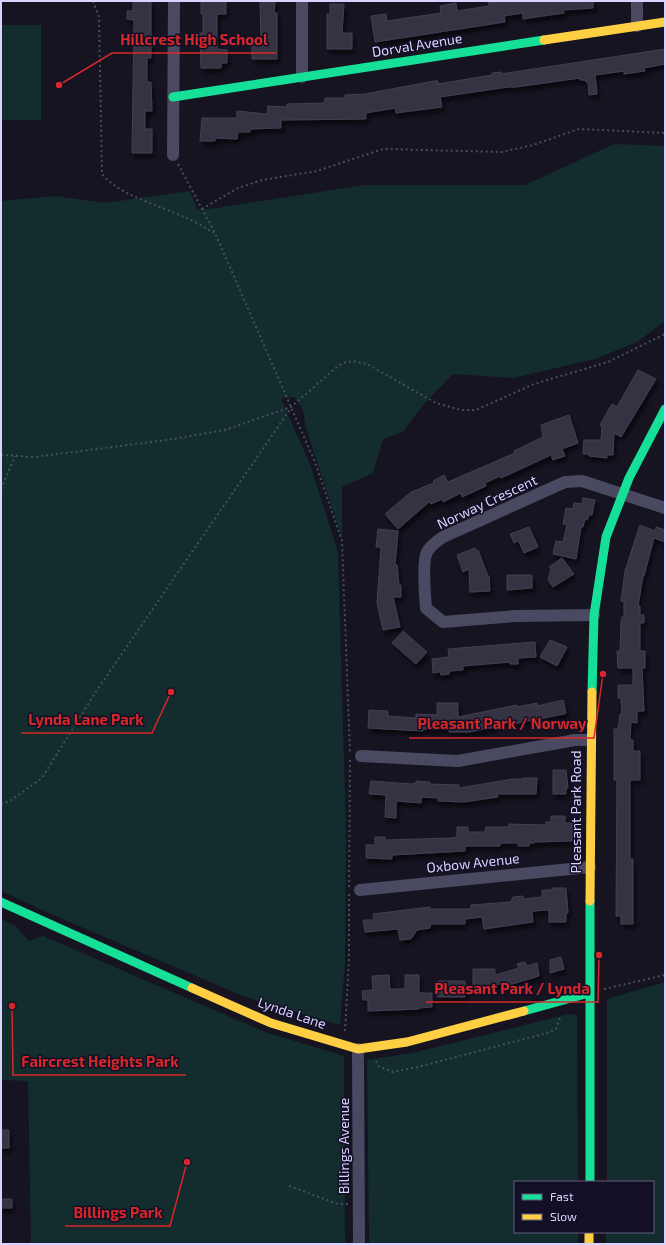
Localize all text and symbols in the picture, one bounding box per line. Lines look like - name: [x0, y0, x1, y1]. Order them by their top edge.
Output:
- callout: Hillcrest High School: [112, 26, 276, 53]
- street label: Dorval Avenue: [370, 29, 463, 60]
- text: Hillcrest High School: [120, 30, 268, 48]
- street label: Norway Crescent: [434, 471, 540, 532]
- callout: Lynda Lane Park: [21, 706, 152, 733]
- text: Lynda Lane Park: [28, 710, 144, 729]
- callout: Pleasant Park / Norway: [409, 711, 594, 738]
- text: Pleasant Park / Norway: [417, 714, 587, 733]
- street label: Pleasant Park Road: [567, 751, 584, 873]
- street label: Oxbow Avenue: [426, 849, 520, 876]
- callout: Pleasant Park / Lynda: [426, 975, 598, 1002]
- text: Pleasant Park / Lynda: [434, 979, 590, 998]
- street label: Lynda Lane: [256, 993, 329, 1032]
- callout: Faircrest Heights Park: [13, 1048, 186, 1075]
- text: Faircrest Heights Park: [21, 1052, 179, 1070]
- street label: Billings Avenue: [335, 1098, 352, 1194]
- legend: [514, 1181, 654, 1233]
- text: Fast: [550, 1189, 574, 1203]
- callout: Billings Park: [65, 1199, 170, 1226]
- text: Billings Park: [73, 1203, 163, 1221]
- text: Slow: [550, 1209, 577, 1223]

